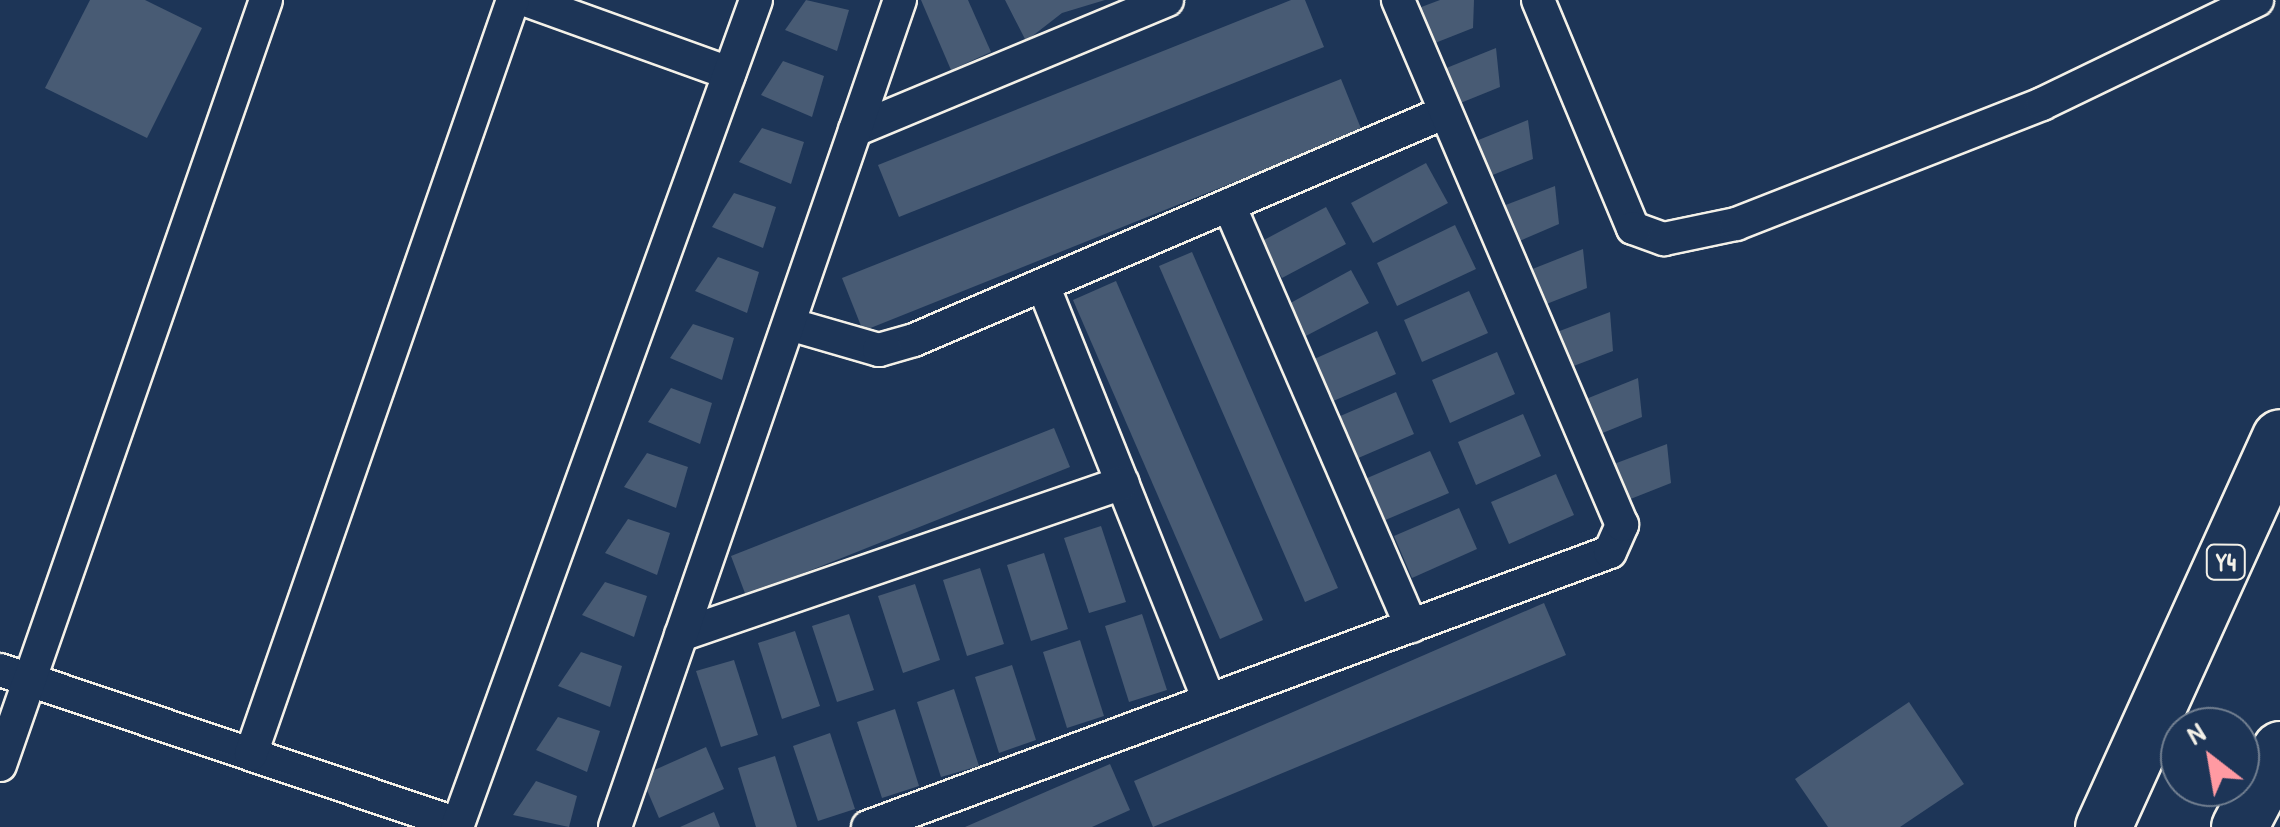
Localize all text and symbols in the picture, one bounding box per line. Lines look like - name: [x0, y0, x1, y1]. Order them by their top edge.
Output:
- road number: Y4: [2204, 542, 2248, 582]
- north arrow: [2160, 707, 2260, 807]
- text: N: [2179, 713, 2212, 753]

